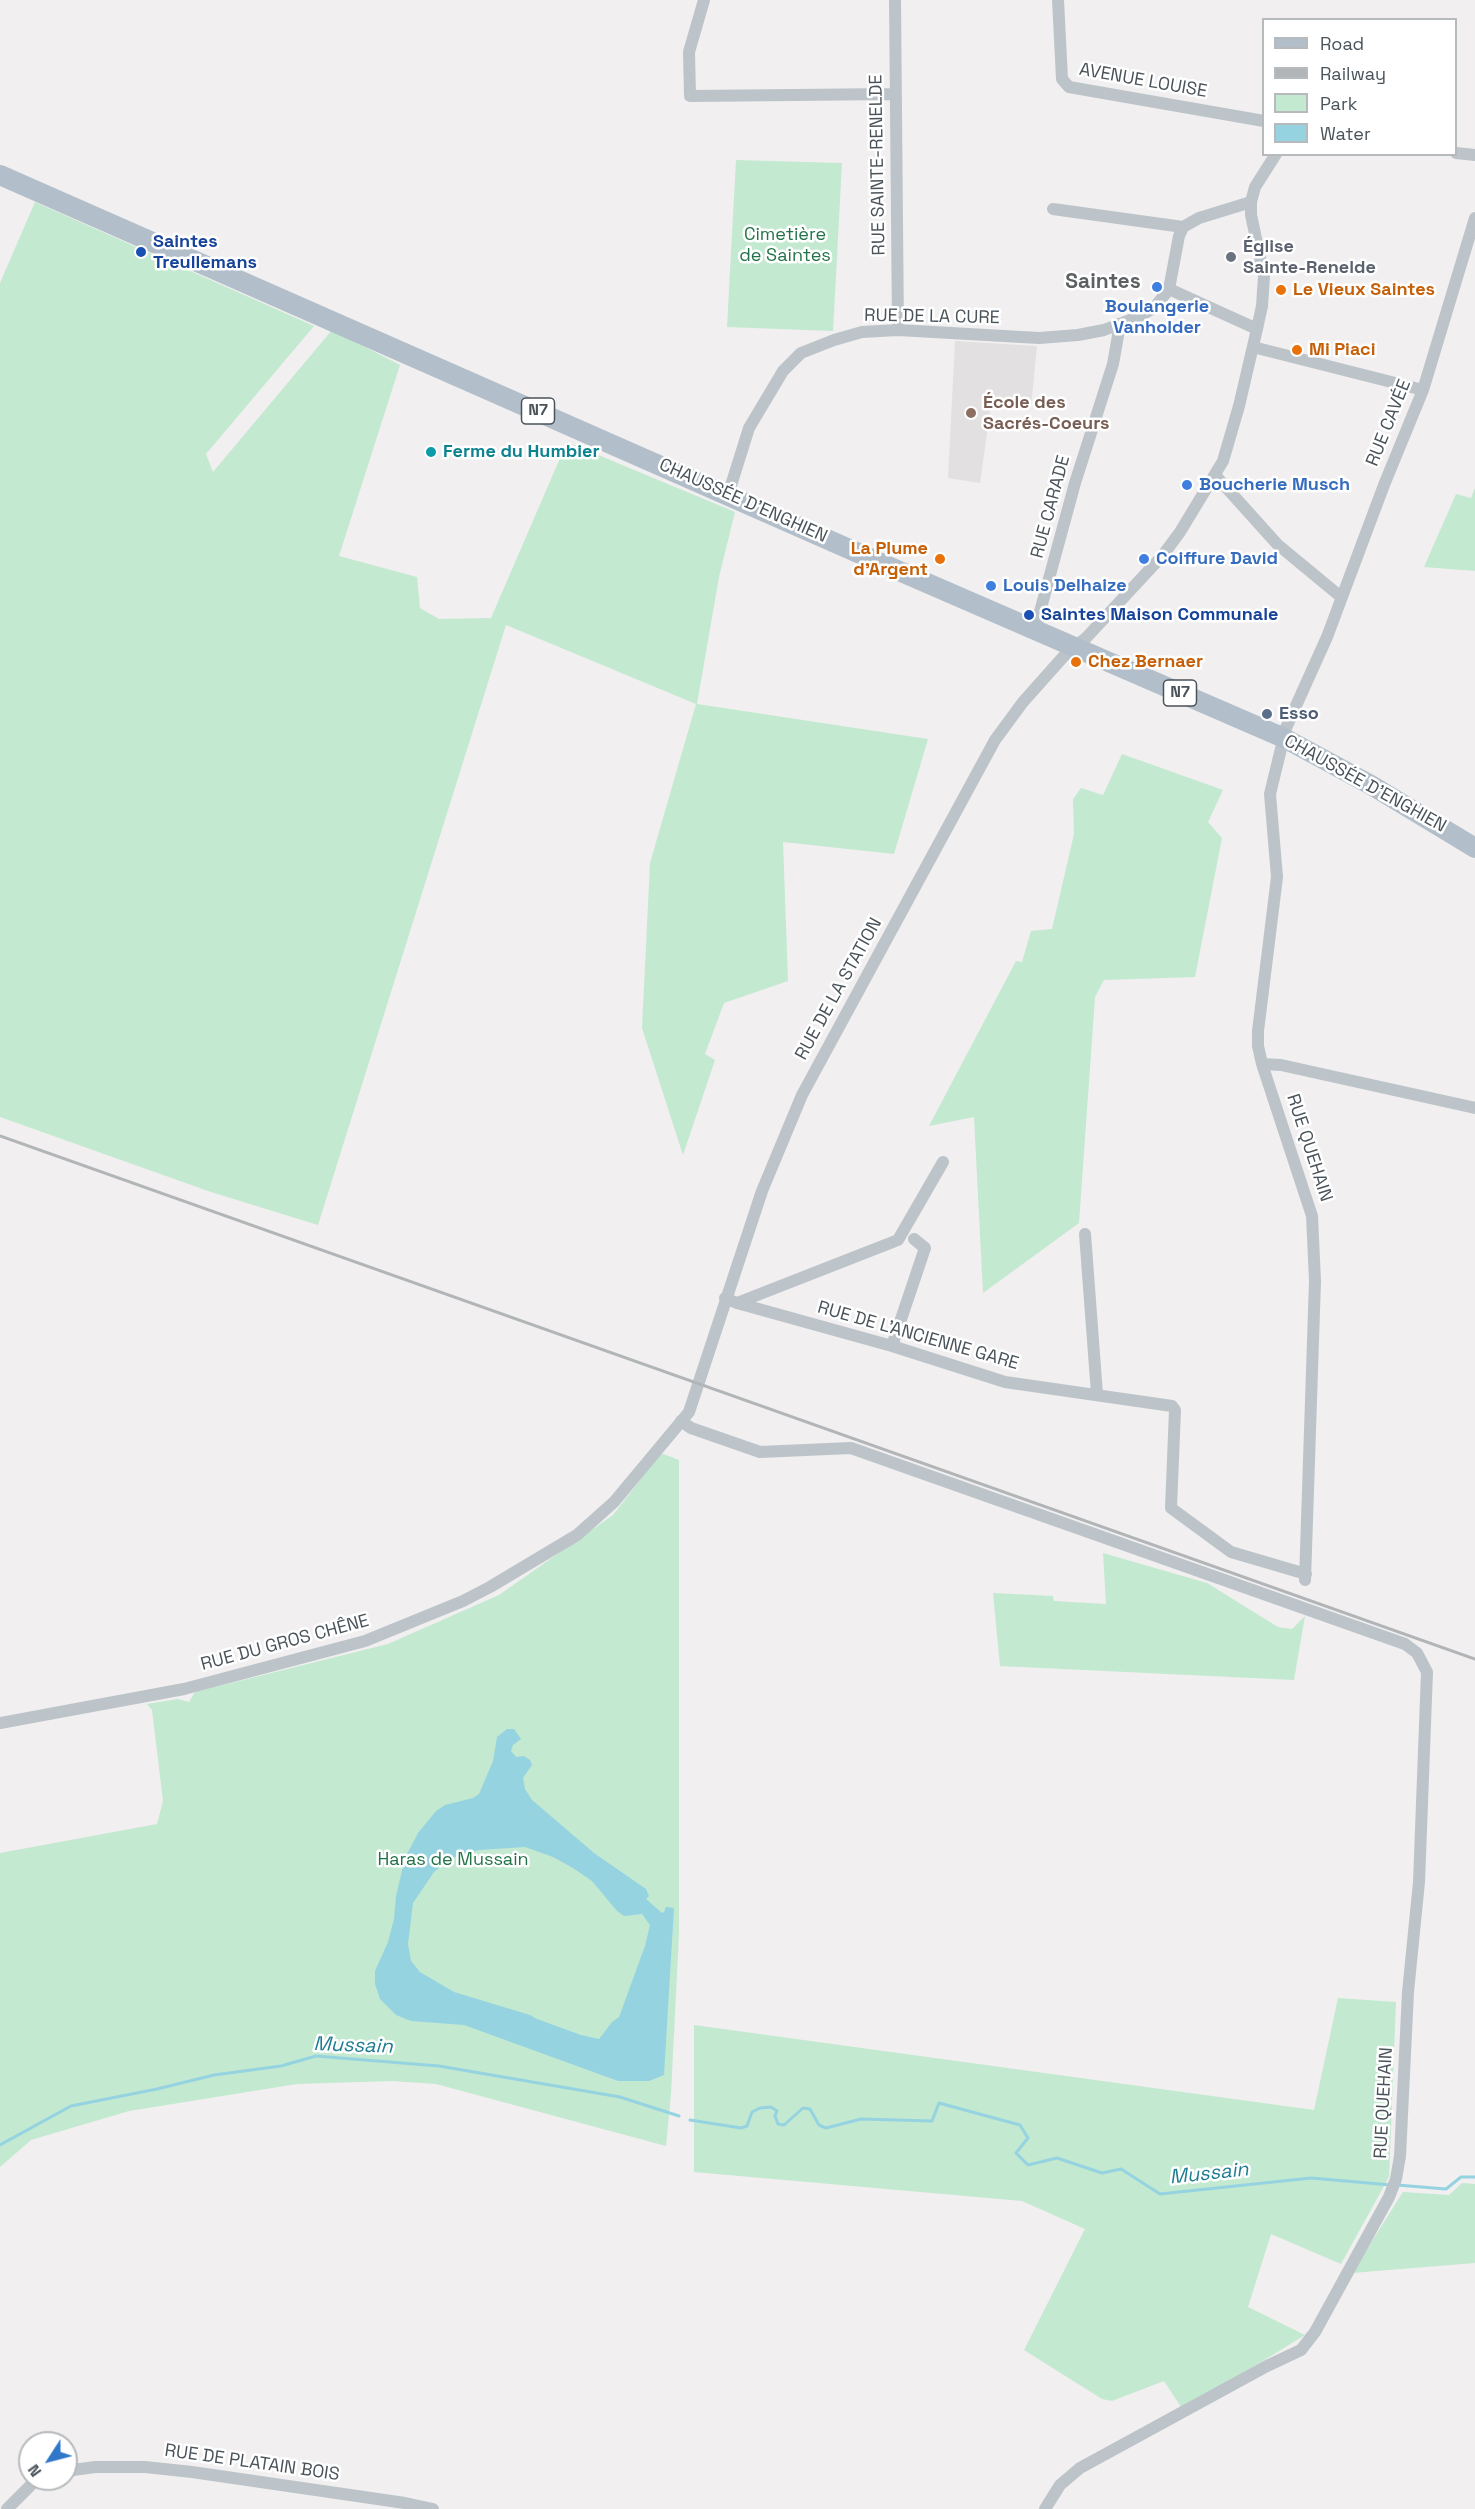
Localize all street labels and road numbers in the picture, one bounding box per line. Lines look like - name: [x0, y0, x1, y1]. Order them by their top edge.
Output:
- street label: AVENUE LOUISE: [1077, 59, 1209, 103]
- street label: RUE SAINTE-RENELDE: [866, 74, 890, 256]
- street label: RUE DE LA CURE: [864, 305, 1000, 329]
- street label: RUE CAVÉE: [1362, 377, 1416, 469]
- road number: N7: [522, 398, 554, 424]
- street label: RUE CARADE: [1027, 453, 1075, 561]
- street label: CHAUSSÉE D'ENGHIEN: [656, 454, 830, 548]
- road number: N7: [1164, 680, 1196, 706]
- street label: CHAUSSÉE D'ENGHIEN: [1280, 730, 1450, 838]
- street label: RUE DE LA STATION: [791, 914, 887, 1064]
- street label: RUE QUEHAIN: [1281, 1092, 1337, 1204]
- street label: RUE DE L'ANCIENNE GARE: [815, 1297, 1021, 1375]
- street label: RUE DU GROS CHÊNE: [199, 1610, 371, 1676]
- street label: RUE QUEHAIN: [1370, 2047, 1398, 2159]
- street label: RUE DE PLATAIN BOIS: [163, 2440, 341, 2486]

